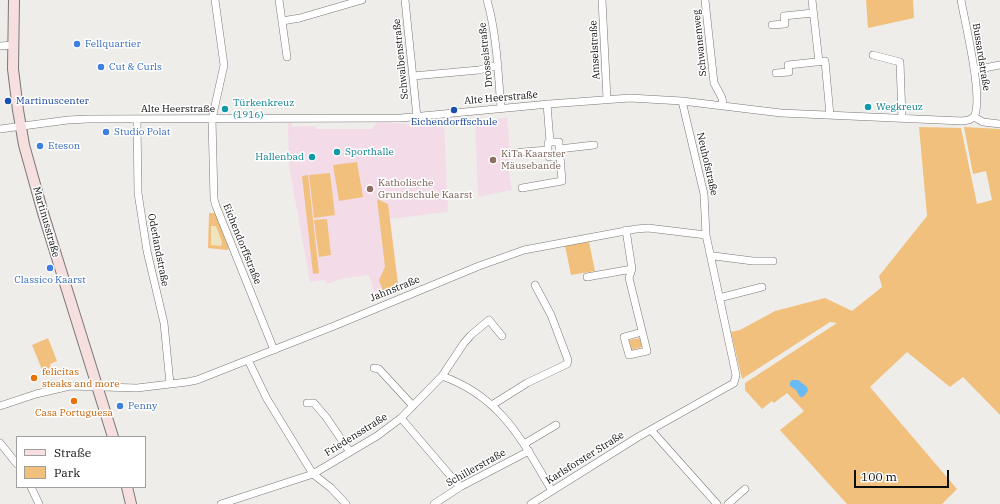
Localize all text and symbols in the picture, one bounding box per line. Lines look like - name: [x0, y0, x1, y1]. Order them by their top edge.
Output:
- street label: Schwanenweg: [691, 9, 709, 77]
- street label: Schwalbenstraße: [391, 18, 411, 100]
- street label: Amselstraße: [587, 20, 603, 80]
- street label: Drosselstraße: [477, 22, 495, 88]
- street label: Bussardstraße: [970, 22, 992, 92]
- place label: Fellquartier: [85, 38, 141, 50]
- marker: Fellquartier: [72, 39, 82, 49]
- place label: Cut & Curls: [109, 61, 162, 73]
- marker: Cut & Curls: [96, 62, 106, 72]
- street label: Alte Heerstraße: [464, 89, 538, 107]
- place label: Martinuscenter: [16, 95, 89, 107]
- marker: Martinuscenter: [3, 96, 13, 106]
- place label: Türkenkreuz (1916): [233, 97, 294, 120]
- place label: Wegkreuz: [876, 101, 923, 113]
- marker: Wegkreuz: [863, 102, 873, 112]
- street label: Alte Heerstraße: [141, 103, 215, 115]
- marker: Türkenkreuz (1916): [220, 104, 230, 114]
- marker: Eichendorffschule: [449, 105, 459, 115]
- place label: Eichendorffschule: [411, 116, 497, 128]
- place label: Studio Polat: [114, 126, 170, 138]
- marker: Studio Polat: [101, 127, 111, 137]
- street label: Neuhofstraße: [694, 131, 720, 197]
- place label: Eteson: [48, 140, 80, 152]
- marker: Eteson: [35, 141, 45, 151]
- place label: Sporthalle: [345, 146, 394, 158]
- marker: Sporthalle: [332, 147, 342, 157]
- place label: KiTa Kaarster Mäusebande: [501, 148, 566, 172]
- place label: Hallenbad: [255, 151, 304, 163]
- marker: Hallenbad: [307, 152, 317, 162]
- marker: KiTa Kaarster Mäusebande: [488, 155, 498, 165]
- place label: Katholische Grundschule Kaarst: [378, 177, 472, 200]
- marker: Katholische Grundschule Kaarst: [365, 184, 375, 194]
- street label: Martinusstraße: [30, 185, 62, 259]
- street label: Eichendorffstraße: [220, 202, 264, 286]
- street label: Oderlandstraße: [145, 213, 171, 287]
- marker: Classico Kaarst: [45, 263, 55, 273]
- place label: Classico Kaarst: [14, 274, 86, 286]
- street label: Jahnstraße: [368, 274, 422, 304]
- place label: felicitas steaks and more: [42, 366, 120, 390]
- marker: felicitas steaks and more: [29, 373, 39, 383]
- marker: Casa Portuguesa: [69, 396, 79, 406]
- place label: Penny: [128, 400, 157, 412]
- marker: Penny: [115, 401, 125, 411]
- place label: Casa Portuguesa: [35, 407, 113, 419]
- street label: Friedensstraße: [322, 411, 390, 459]
- street label: Karlsforster Straße: [544, 429, 626, 487]
- legend: [16, 436, 146, 488]
- text: Straße: [54, 445, 91, 460]
- street label: Schillerstraße: [444, 447, 508, 489]
- scale bar: [856, 462, 951, 488]
- text: Park: [54, 465, 80, 480]
- text: 100 m: [861, 469, 897, 484]

